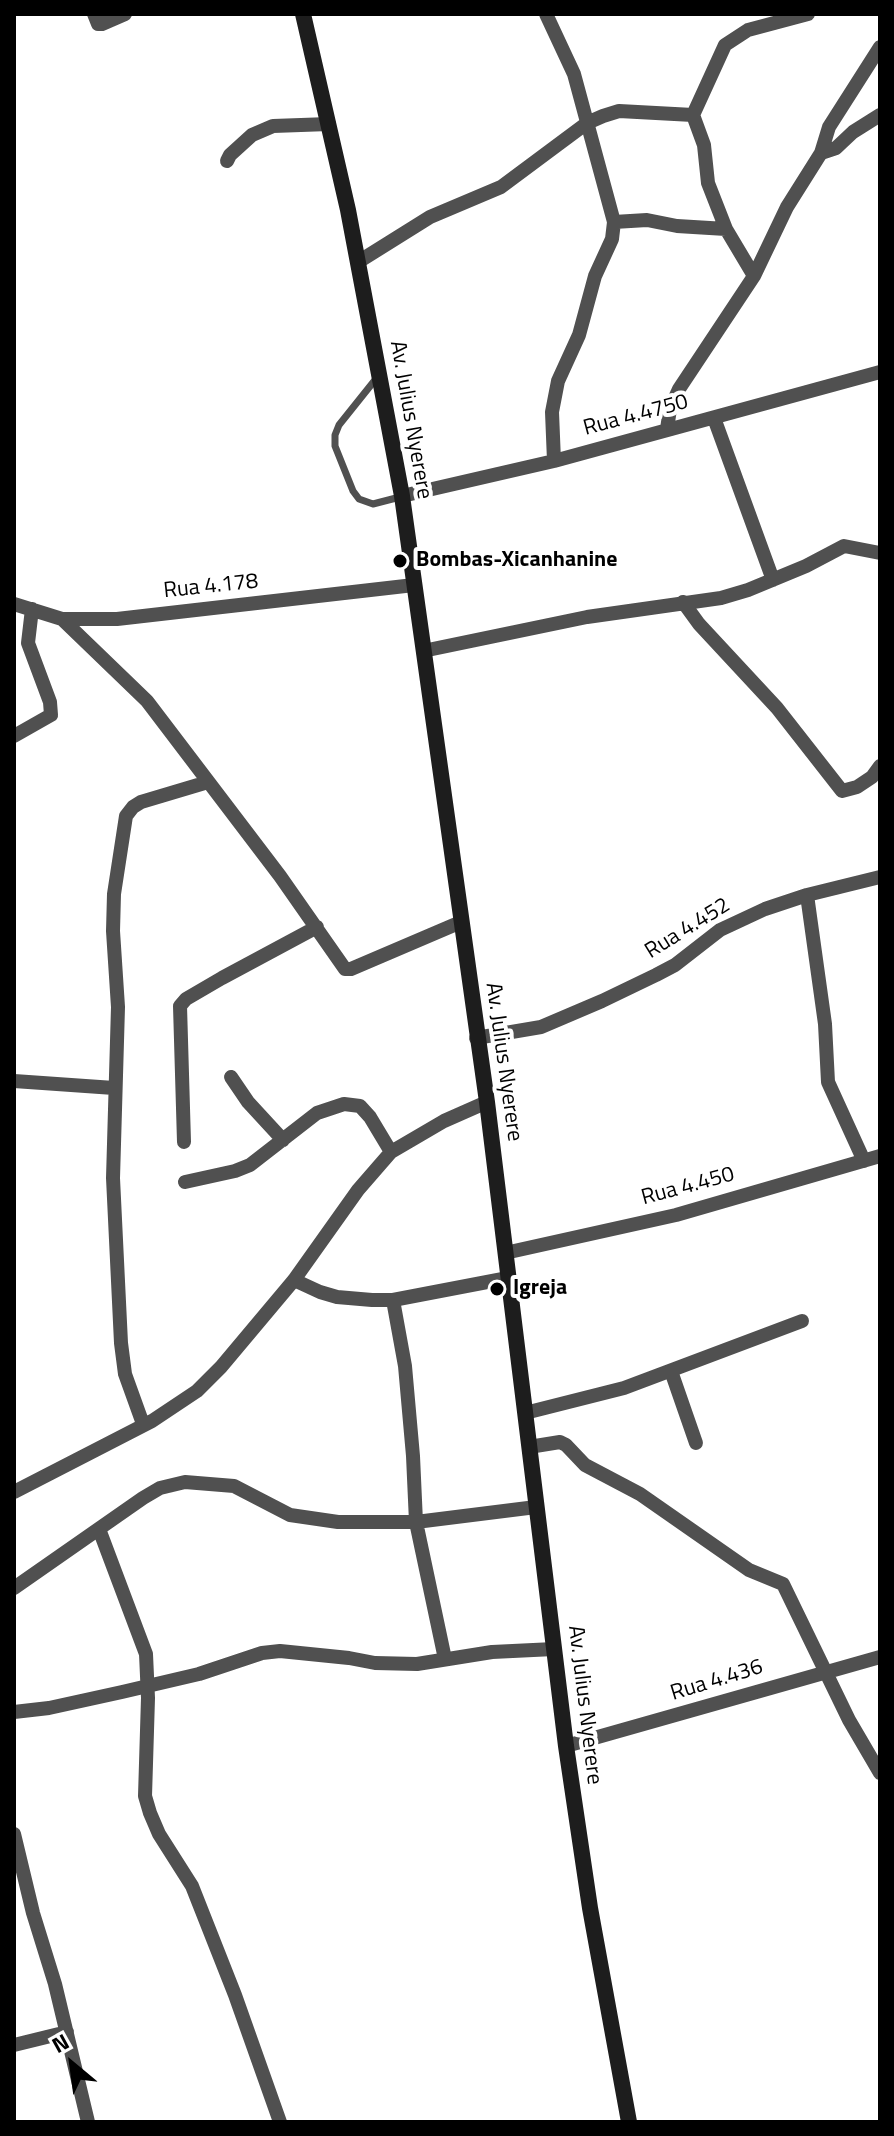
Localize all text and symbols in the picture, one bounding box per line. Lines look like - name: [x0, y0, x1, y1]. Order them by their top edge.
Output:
- street label: Av. Julius Nyerere: [383, 339, 437, 501]
- street label: Rua 4.4750: [581, 389, 691, 443]
- place label: Bombas-Xicanhanine: [416, 548, 617, 574]
- marker: Bombas-Xicanhanine: [391, 552, 409, 570]
- street label: Rua 4.178: [162, 569, 260, 605]
- street label: Rua 4.452: [641, 893, 735, 965]
- street label: Av. Julius Nyerere: [479, 981, 527, 1143]
- street label: Rua 4.450: [639, 1162, 737, 1212]
- place label: Igreja: [513, 1276, 567, 1302]
- marker: Igreja: [488, 1280, 506, 1298]
- street label: Av. Julius Nyerere: [561, 1624, 607, 1786]
- street label: Rua 4.436: [668, 1654, 766, 1708]
- north arrow: [32, 2024, 112, 2104]
- text: N: [45, 2024, 75, 2062]

